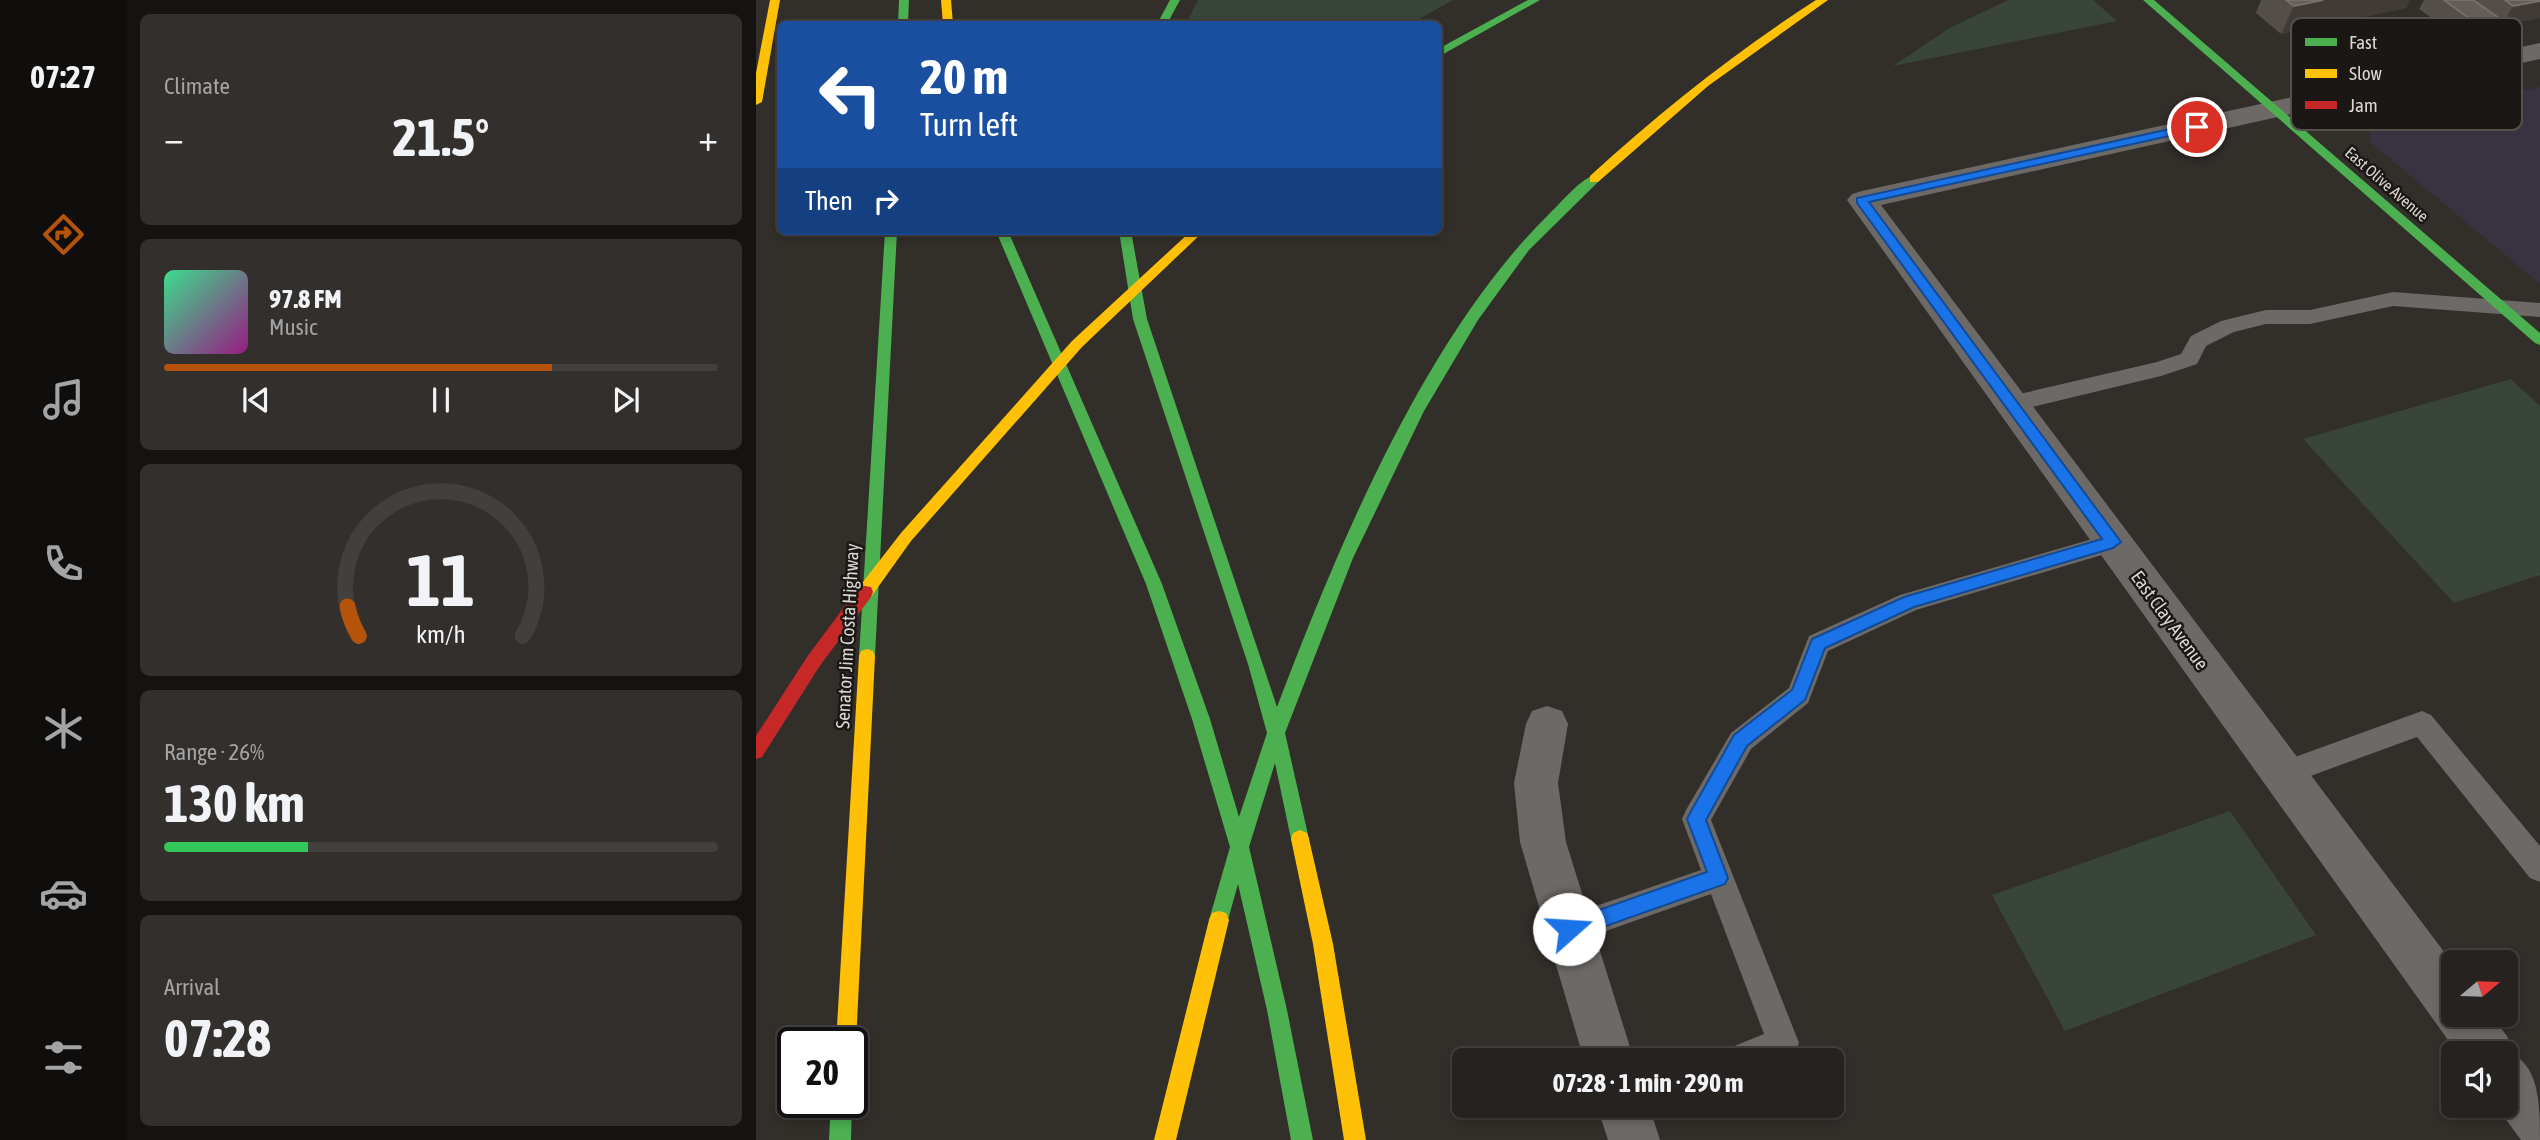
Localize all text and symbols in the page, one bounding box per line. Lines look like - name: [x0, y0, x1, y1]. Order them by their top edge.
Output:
- legend: [2291, 18, 2522, 130]
- text: Fast: [2349, 31, 2377, 53]
- text: 20 m: [920, 48, 1008, 104]
- icon: left: [805, 49, 896, 140]
- text: 07:27: [30, 58, 96, 95]
- text: Slow: [2349, 62, 2383, 84]
- text: Climate: [164, 73, 230, 99]
- text: Jam: [2349, 94, 2378, 116]
- pin: [2167, 97, 2227, 157]
- text: Turn left: [920, 106, 1018, 143]
- text: 21.5°: [393, 107, 489, 167]
- icon: arrive: [2178, 108, 2216, 146]
- text: −: [164, 116, 184, 159]
- text: +: [698, 116, 718, 159]
- street label: East Olive Avenue: [2342, 143, 2432, 225]
- icon: right: [867, 182, 905, 220]
- text: Then: [805, 186, 853, 216]
- icon: directions: [39, 210, 88, 259]
- text: 97.8 FM: [269, 284, 342, 314]
- text: Music: [269, 314, 317, 340]
- icon: music: [39, 375, 88, 424]
- icon: previous: [237, 381, 275, 419]
- icon: pause: [422, 381, 460, 419]
- icon: next: [607, 381, 645, 419]
- text: 11: [407, 538, 475, 621]
- icon: phone: [39, 539, 88, 588]
- street label: Senator Jim Costa Highway: [831, 543, 863, 729]
- street label: East Clay Avenue: [2127, 566, 2213, 674]
- text: km/h: [416, 620, 466, 648]
- icon: climate: [39, 704, 88, 753]
- text: Range · 26%: [164, 739, 264, 765]
- text: 130 km: [164, 773, 305, 833]
- icon: car: [39, 869, 88, 918]
- position arrow: [1532, 892, 1606, 966]
- north arrow: [2441, 950, 2518, 1027]
- map controls: [2441, 950, 2518, 1118]
- text: Arrival: [164, 974, 220, 1000]
- text: 07:28: [164, 1008, 271, 1068]
- speed limit sign: 20: [777, 1027, 868, 1118]
- icon: filters: [39, 1033, 88, 1082]
- button: sound: [2441, 1041, 2518, 1118]
- text: 07:28 · 1 min · 290 m: [1553, 1068, 1743, 1098]

